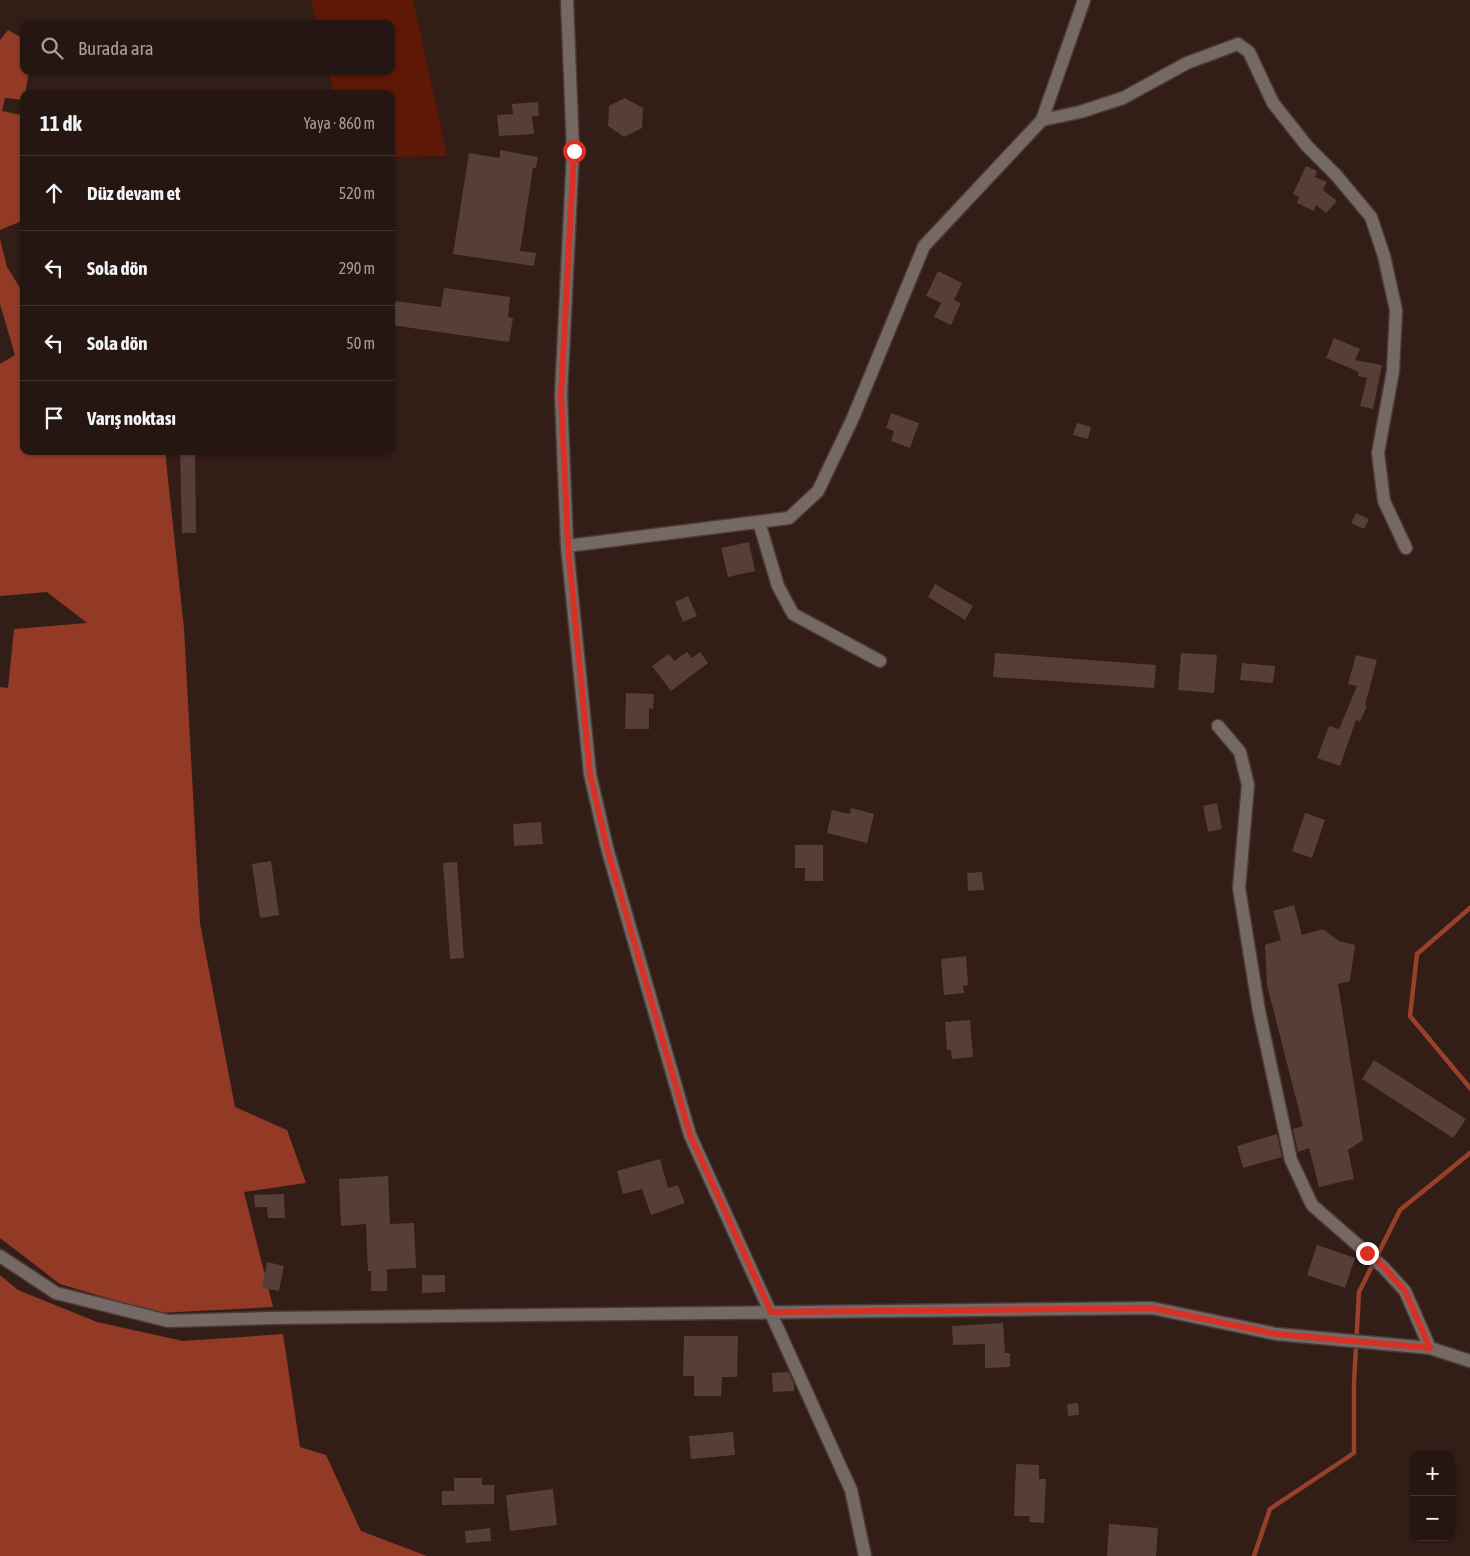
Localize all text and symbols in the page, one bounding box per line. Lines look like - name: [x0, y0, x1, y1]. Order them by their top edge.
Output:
- search box: [20, 20, 395, 75]
- icon: search: [38, 34, 66, 62]
- text: Burada ara: [78, 37, 154, 59]
- text: 11 dk: [40, 111, 82, 135]
- text: Yaya · 860 m: [303, 114, 375, 132]
- route start: [563, 140, 586, 163]
- icon: ahead: [40, 179, 68, 207]
- text: Düz devam et: [87, 182, 181, 204]
- text: 520 m: [339, 184, 375, 202]
- icon: left: [40, 254, 68, 282]
- text: Sola dön: [87, 257, 148, 279]
- text: 290 m: [339, 259, 375, 277]
- icon: left: [40, 329, 68, 357]
- text: Sola dön: [87, 332, 148, 354]
- text: 50 m: [346, 334, 375, 352]
- icon: arrive: [40, 404, 68, 432]
- text: Varış noktası: [87, 407, 176, 429]
- route end: [1356, 1242, 1379, 1265]
- map controls: [1410, 1451, 1455, 1541]
- button: +: [1410, 1451, 1455, 1496]
- button: −: [1410, 1496, 1455, 1541]

